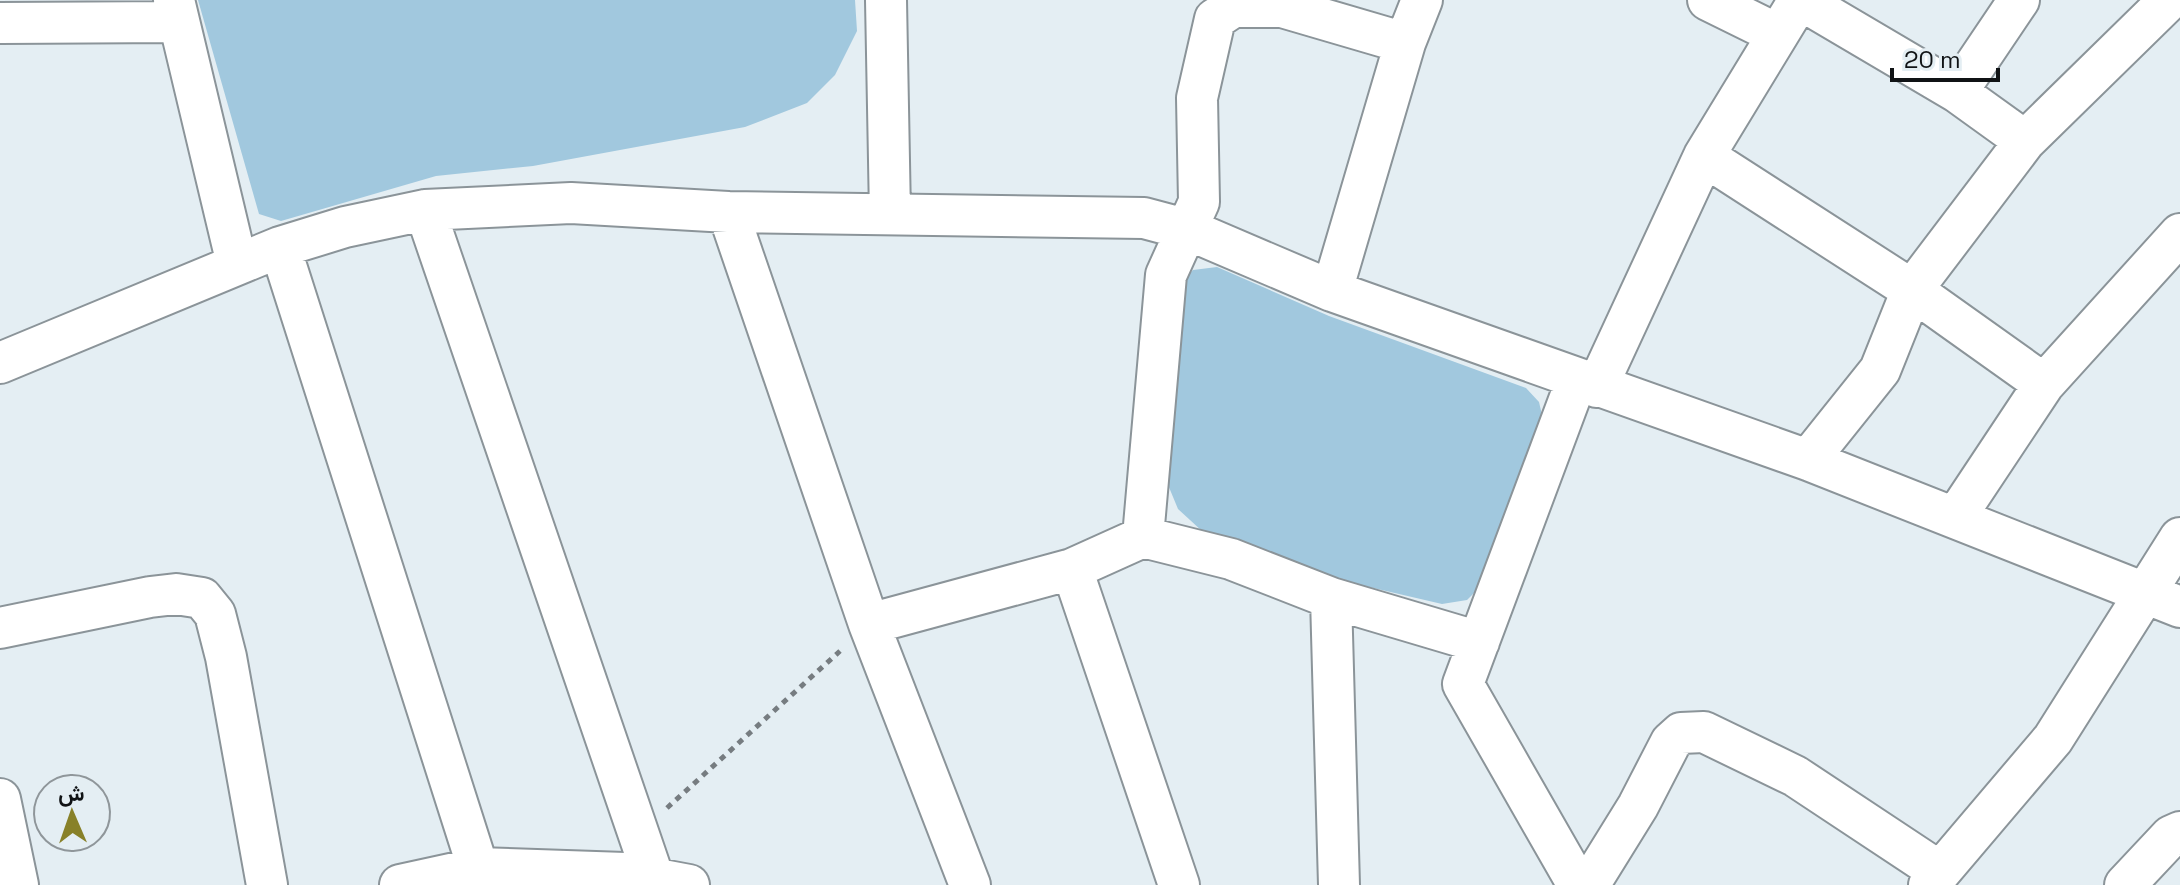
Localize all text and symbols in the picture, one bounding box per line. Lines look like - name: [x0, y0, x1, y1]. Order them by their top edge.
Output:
- scale bar: [1892, 32, 1998, 82]
- text: 20 m: [1904, 44, 1961, 75]
- north arrow: [32, 773, 112, 853]
- text: ش: [58, 779, 85, 807]

